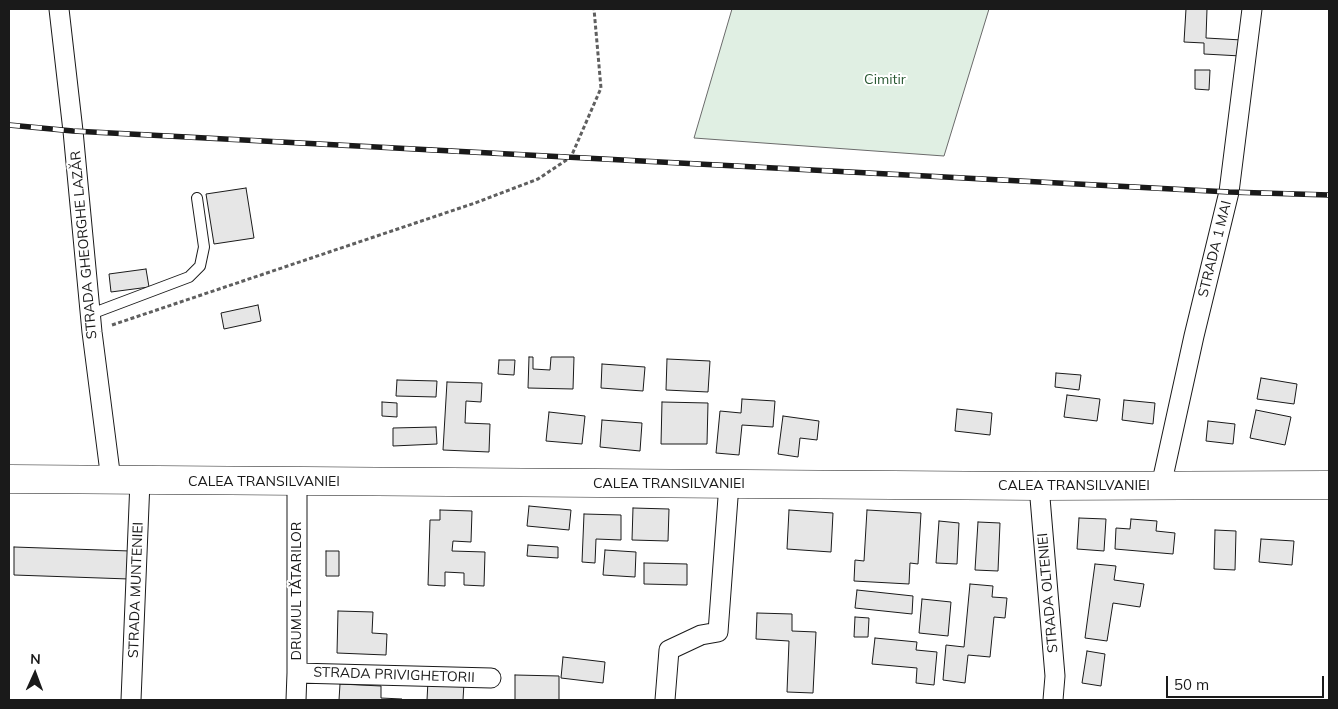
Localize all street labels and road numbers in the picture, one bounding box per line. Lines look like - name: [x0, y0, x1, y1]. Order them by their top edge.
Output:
- street label: STRADA GHEORGHE LAZĂR: [67, 150, 101, 340]
- street label: STRADA 1 MAI: [1195, 199, 1235, 299]
- street label: CALEA TRANSILVANIEI: [188, 474, 340, 490]
- street label: CALEA TRANSILVANIEI: [593, 476, 745, 492]
- street label: CALEA TRANSILVANIEI: [998, 478, 1150, 494]
- street label: DRUMUL TĂTARILOR: [289, 521, 305, 661]
- street label: STRADA MUNTENIEI: [125, 522, 147, 658]
- street label: STRADA OLTENIEI: [1034, 532, 1062, 654]
- street label: STRADA PRIVIGHETORII: [313, 664, 475, 686]

